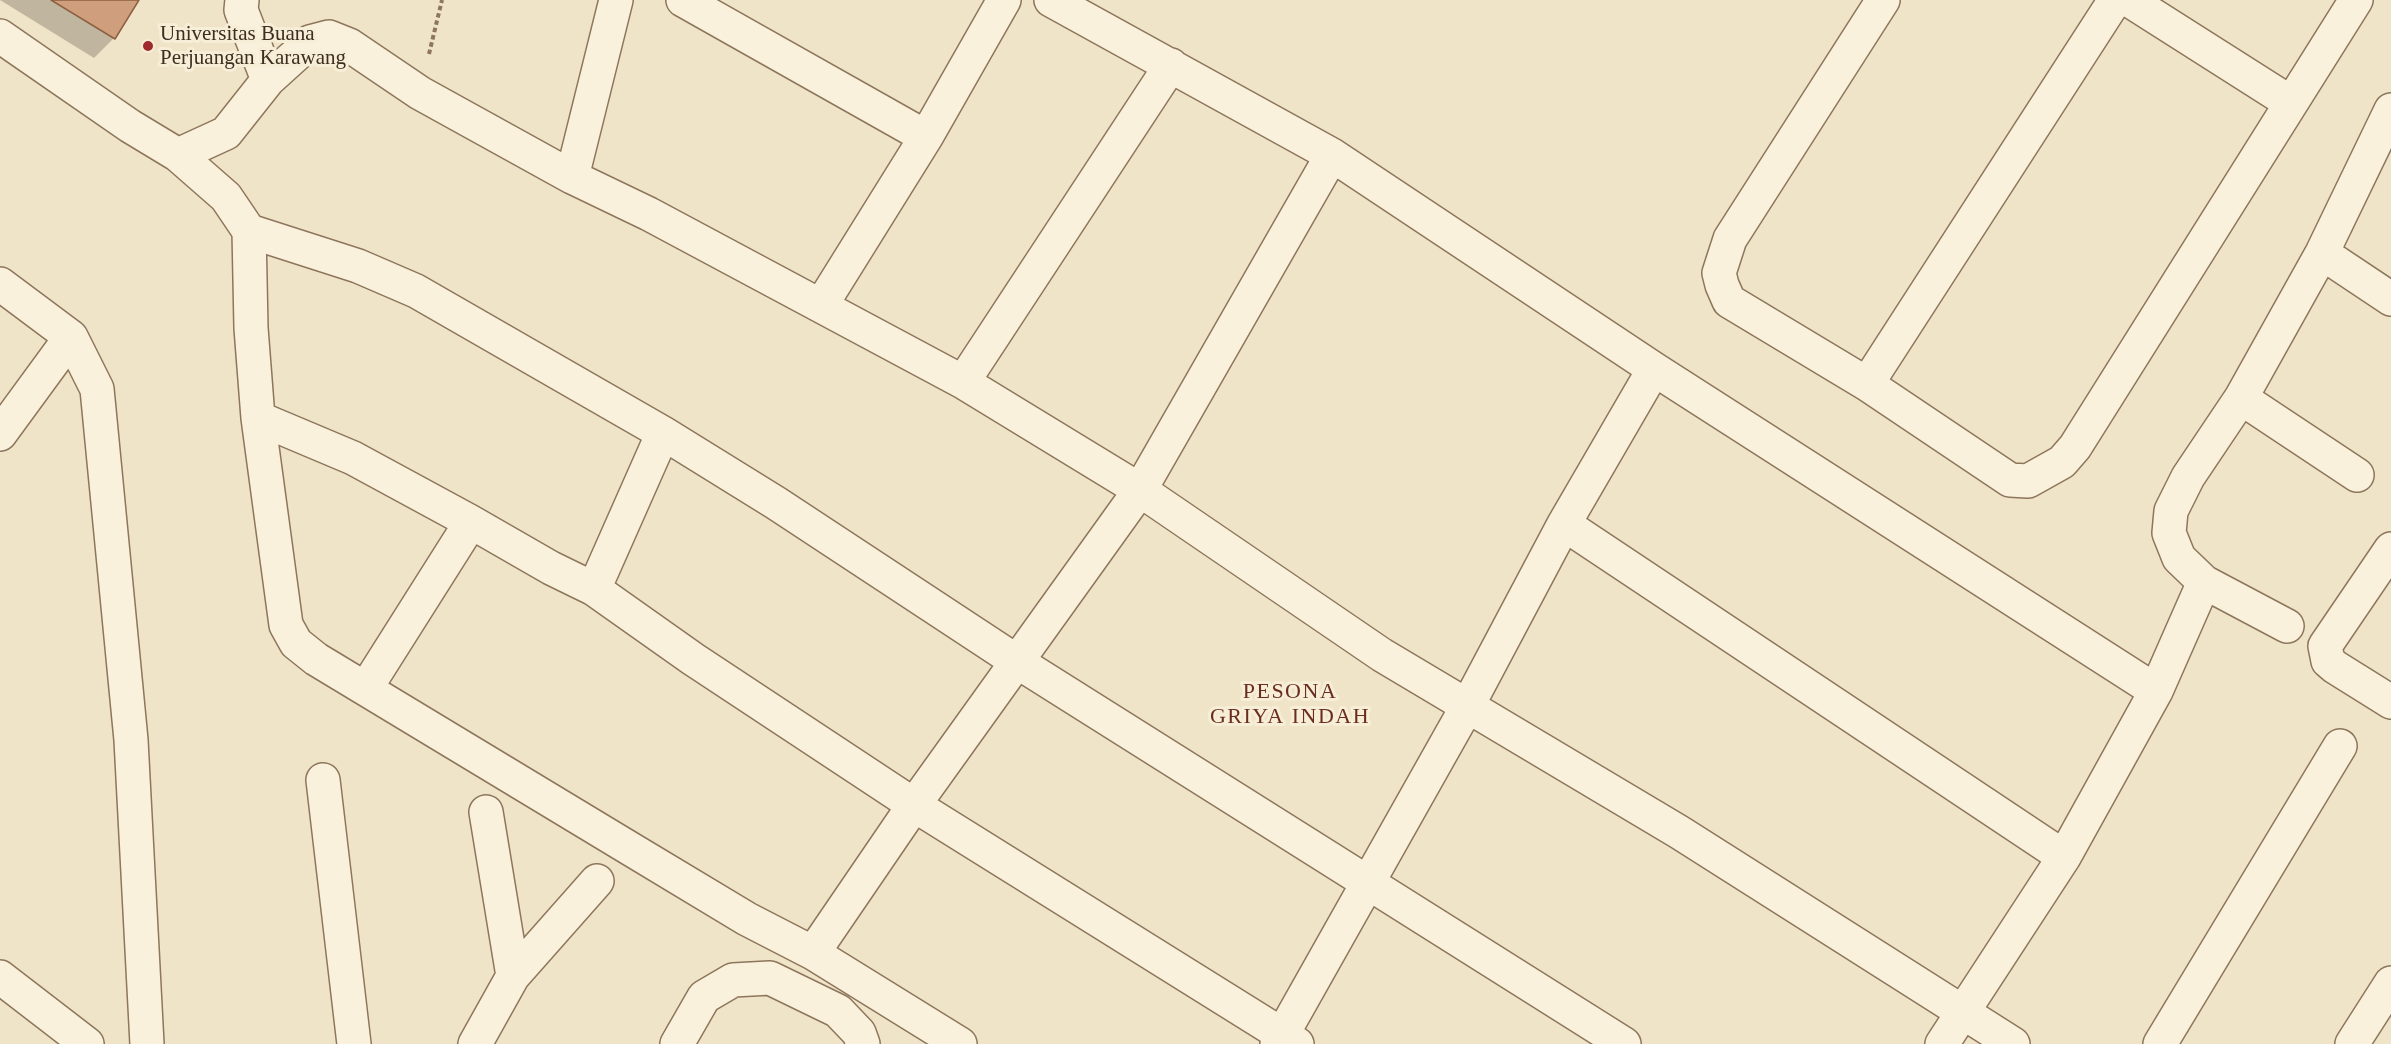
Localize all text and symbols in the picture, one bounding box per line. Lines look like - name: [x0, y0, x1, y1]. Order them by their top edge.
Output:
- place label: Universitas Buana Perjuangan Karawang: [160, 21, 346, 71]
- marker: Universitas Buana Perjuangan Karawang: [141, 39, 155, 53]
- district label: PESONA GRIYA INDAH: [1210, 679, 1370, 730]

